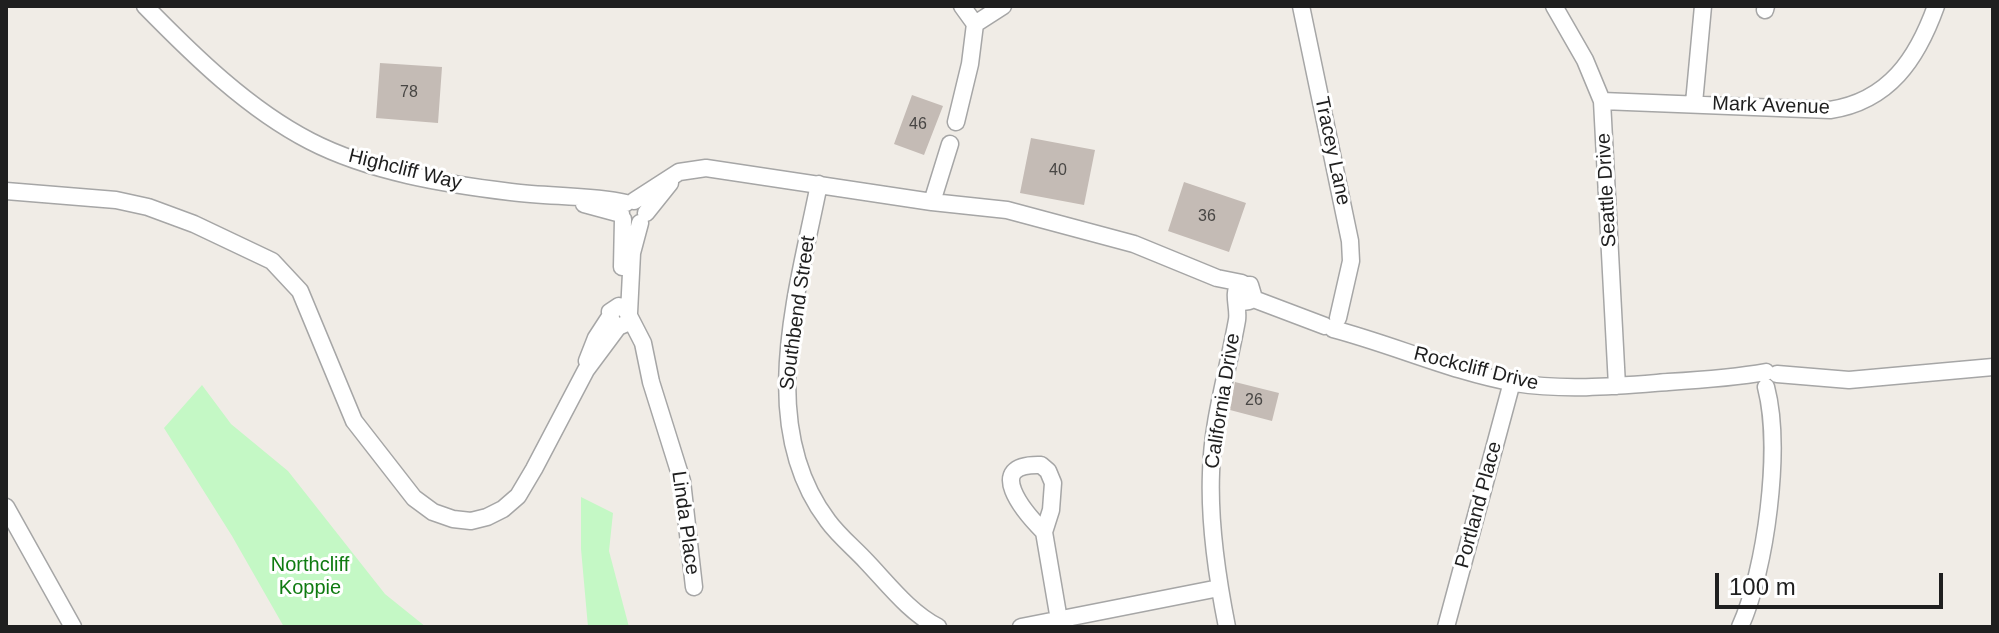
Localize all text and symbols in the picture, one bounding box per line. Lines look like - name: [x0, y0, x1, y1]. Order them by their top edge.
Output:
- house number: 78: [400, 83, 418, 103]
- street label: Mark Avenue: [1712, 92, 1830, 120]
- street label: Tracey Lane: [1309, 94, 1355, 208]
- house number: 46: [909, 115, 927, 135]
- street label: Seattle Drive: [1592, 132, 1622, 248]
- street label: Highcliff Way: [346, 144, 464, 196]
- house number: 40: [1049, 161, 1067, 181]
- house number: 36: [1198, 207, 1216, 227]
- street label: Southbend Street: [775, 234, 821, 392]
- street label: California Drive: [1200, 332, 1246, 470]
- street label: Rockcliff Drive: [1411, 342, 1541, 396]
- house number: 26: [1245, 391, 1263, 411]
- street label: Portland Place: [1451, 439, 1507, 571]
- street label: Linda Place: [666, 470, 704, 576]
- park label: Northcliff Koppie: [271, 553, 349, 600]
- scale bar: [1719, 557, 1947, 607]
- text: 100 m: [1729, 573, 1796, 600]

